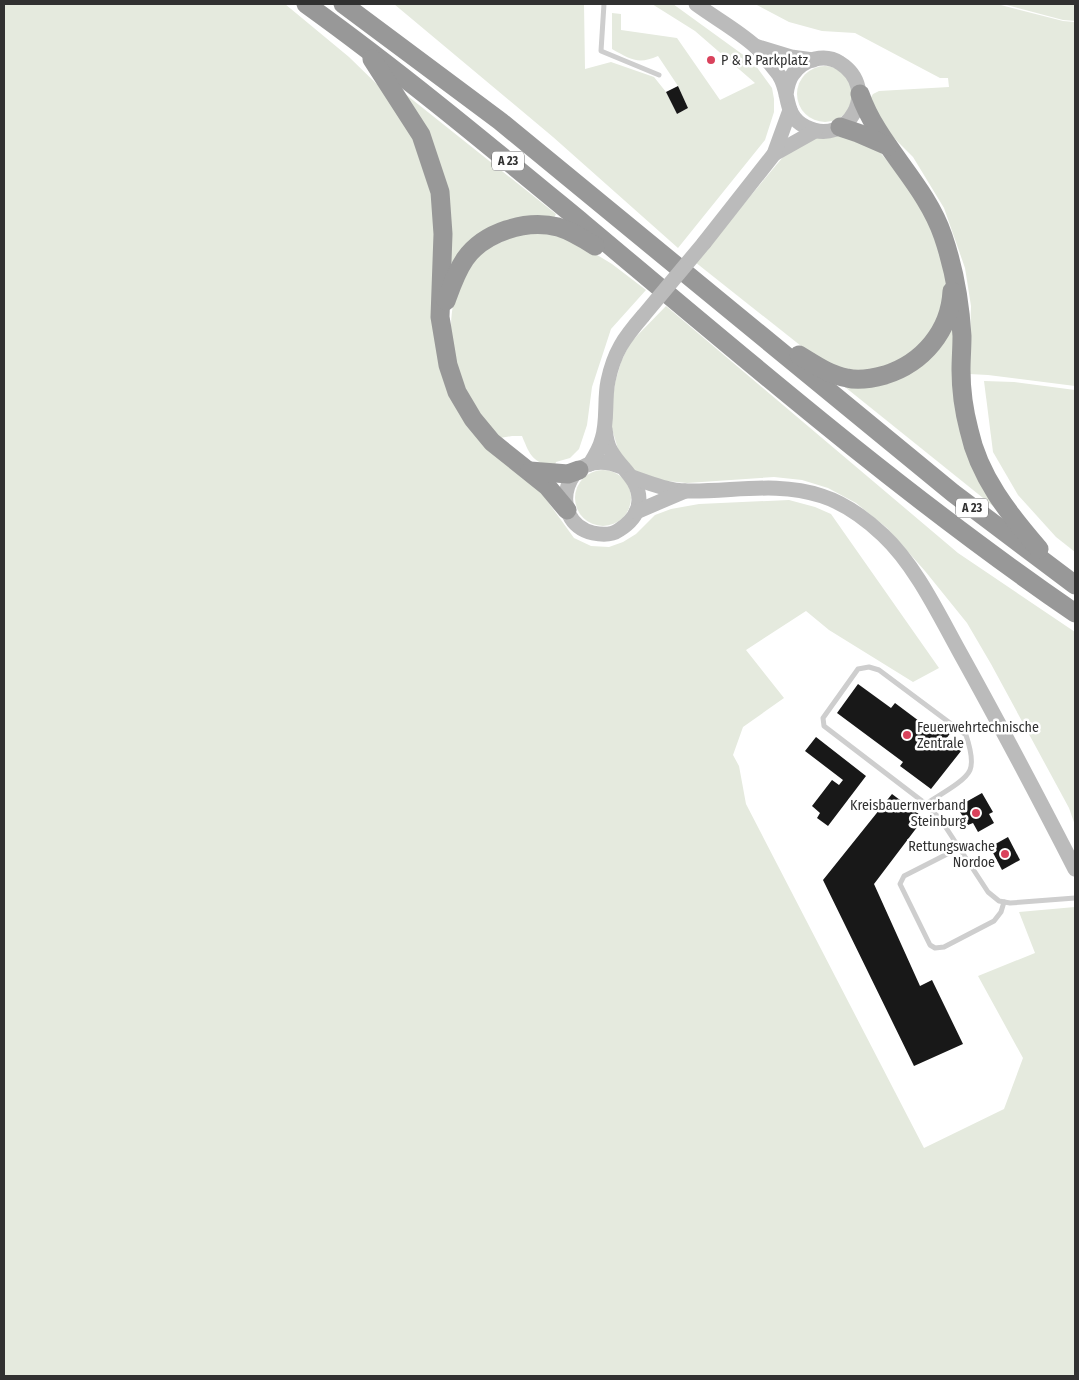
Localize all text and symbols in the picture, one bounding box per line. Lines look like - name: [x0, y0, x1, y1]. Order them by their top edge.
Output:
- place label: P & R Parkplatz: [721, 52, 809, 69]
- marker: P & R Parkplatz: [705, 54, 717, 66]
- road number: A 23: [492, 152, 524, 170]
- road number: A 23: [956, 498, 988, 518]
- place label: Feuerwehrtechnische Zentrale: [917, 719, 1039, 752]
- marker: Feuerwehrtechnische Zentrale: [901, 729, 913, 741]
- place label: Kreisbauernverband Steinburg: [850, 797, 966, 830]
- marker: Kreisbauernverband Steinburg: [970, 807, 982, 819]
- place label: Rettungswache Nordoe: [908, 838, 995, 871]
- marker: Rettungswache Nordoe: [999, 848, 1011, 860]

